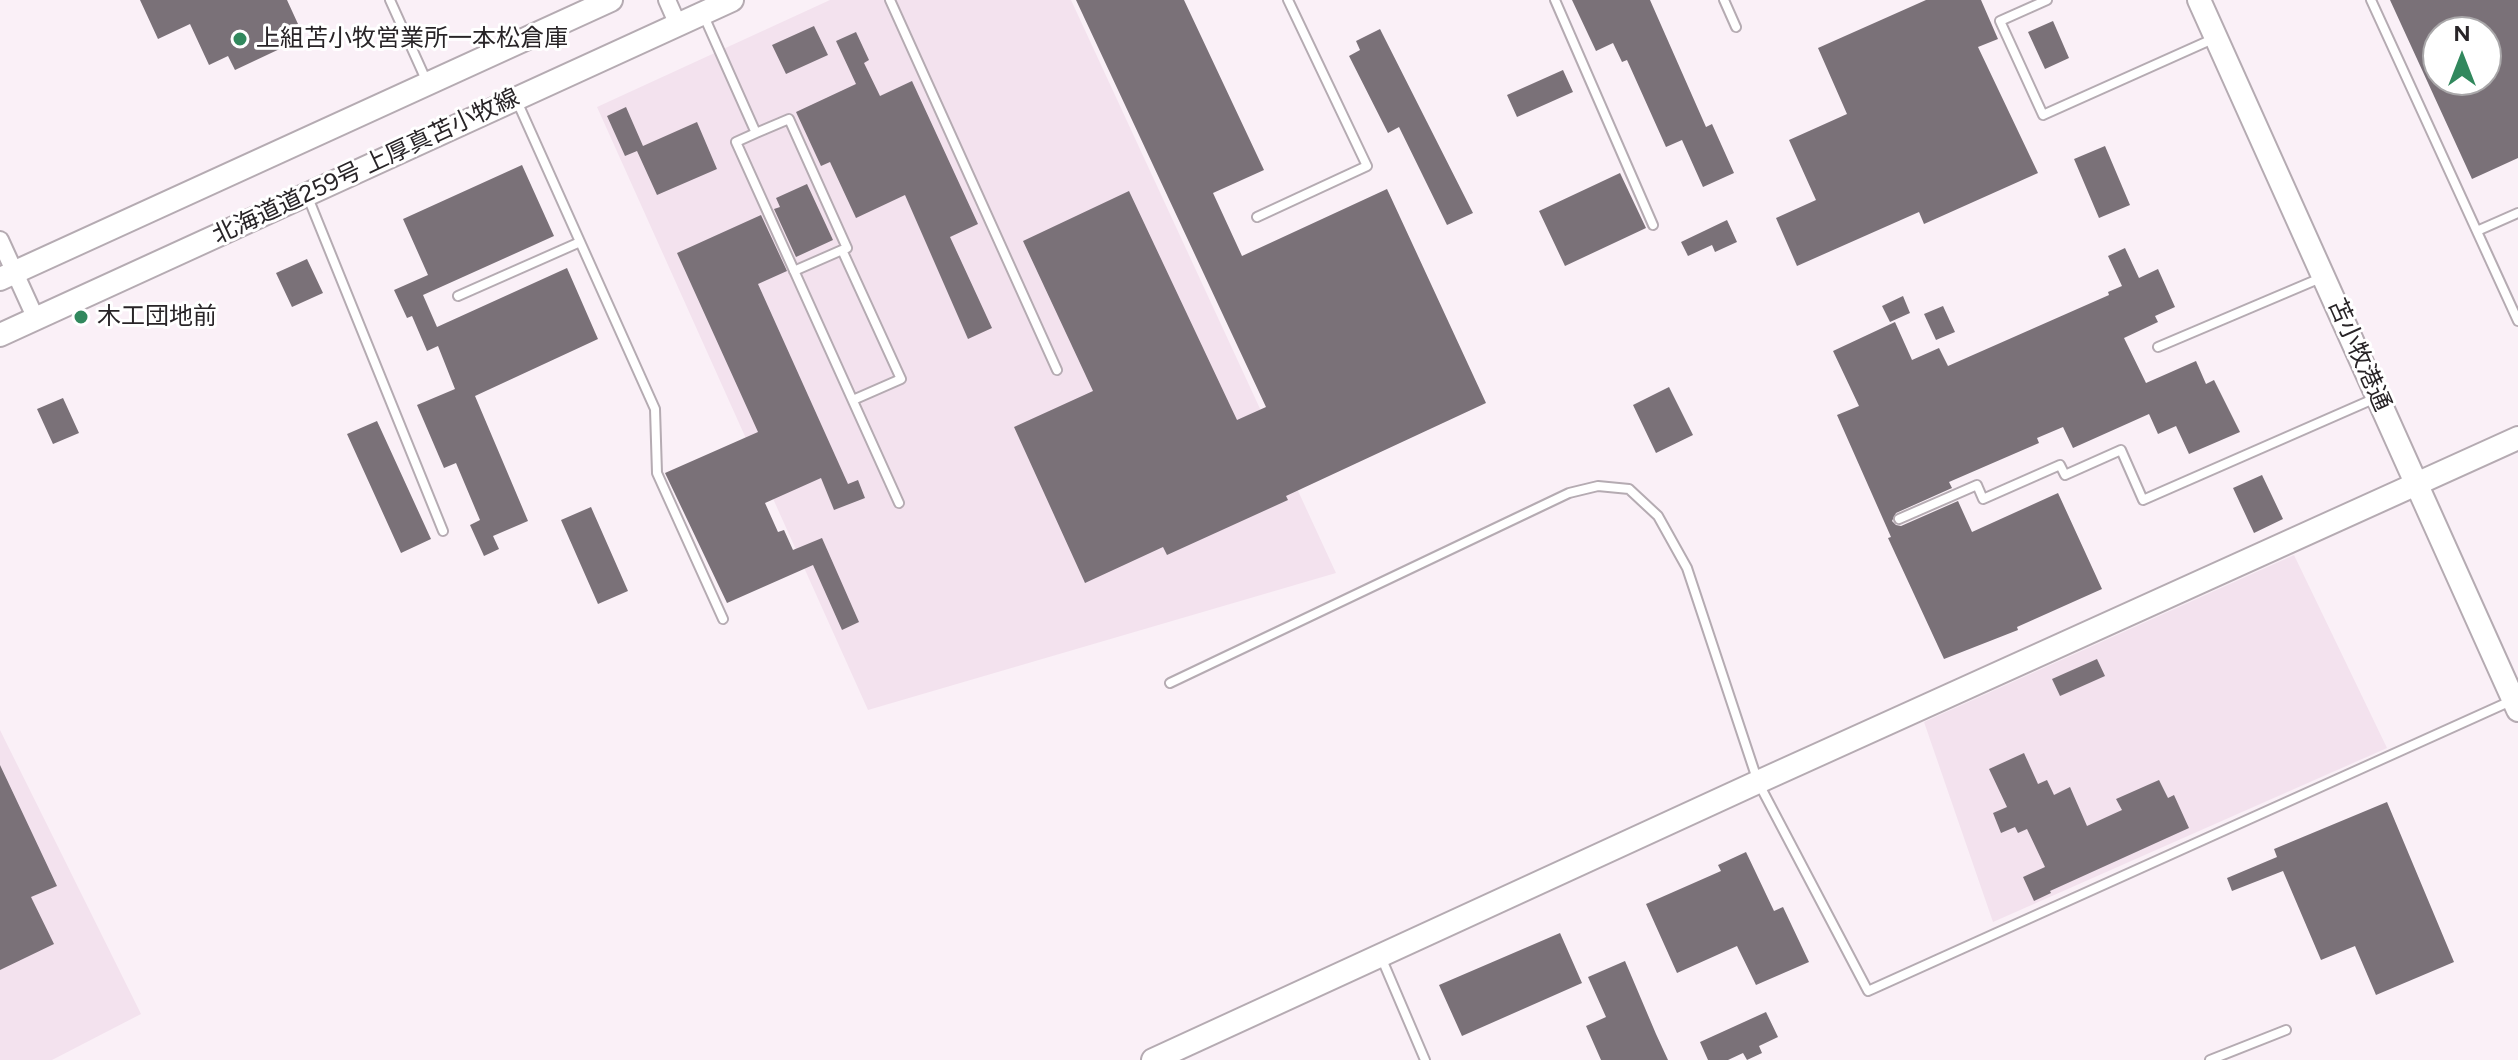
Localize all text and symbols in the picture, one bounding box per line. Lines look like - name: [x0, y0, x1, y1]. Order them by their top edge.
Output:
- north arrow: [2422, 16, 2502, 96]
- text: N: [2453, 20, 2471, 47]
- place label: 上組苫小牧営業所一本松倉庫: [256, 25, 568, 53]
- marker: 上組苫小牧営業所一本松倉庫: [231, 30, 249, 48]
- street label: 北海道道259号 上厚真苫小牧線: [208, 83, 524, 251]
- street label: 苫小牧港通: [2321, 294, 2397, 416]
- place label: 木工団地前: [97, 303, 217, 331]
- marker: 木工団地前: [72, 308, 90, 326]

